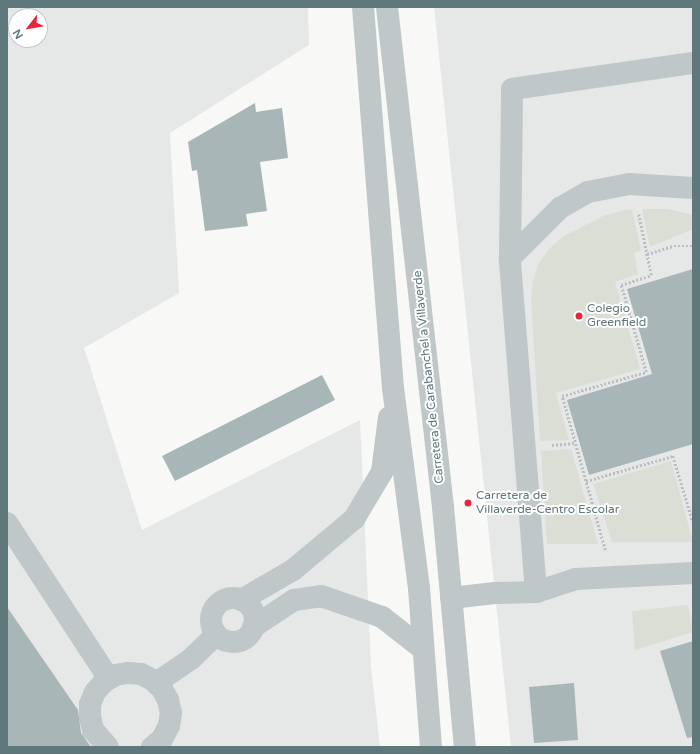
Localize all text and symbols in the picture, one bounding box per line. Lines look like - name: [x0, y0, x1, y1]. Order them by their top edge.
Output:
- north arrow: [8, 8, 48, 48]
- text: N: [10, 27, 26, 41]
- street label: Carretera de Carabanchel a Villaverde: [411, 270, 447, 484]
- place label: Colegio Greenfield: [587, 302, 646, 330]
- marker: Colegio Greenfield: [574, 311, 584, 321]
- place label: Carretera de Villaverde-Centro Escolar: [476, 489, 619, 517]
- marker: Carretera de Villaverde-Centro Escolar: [463, 498, 473, 508]

